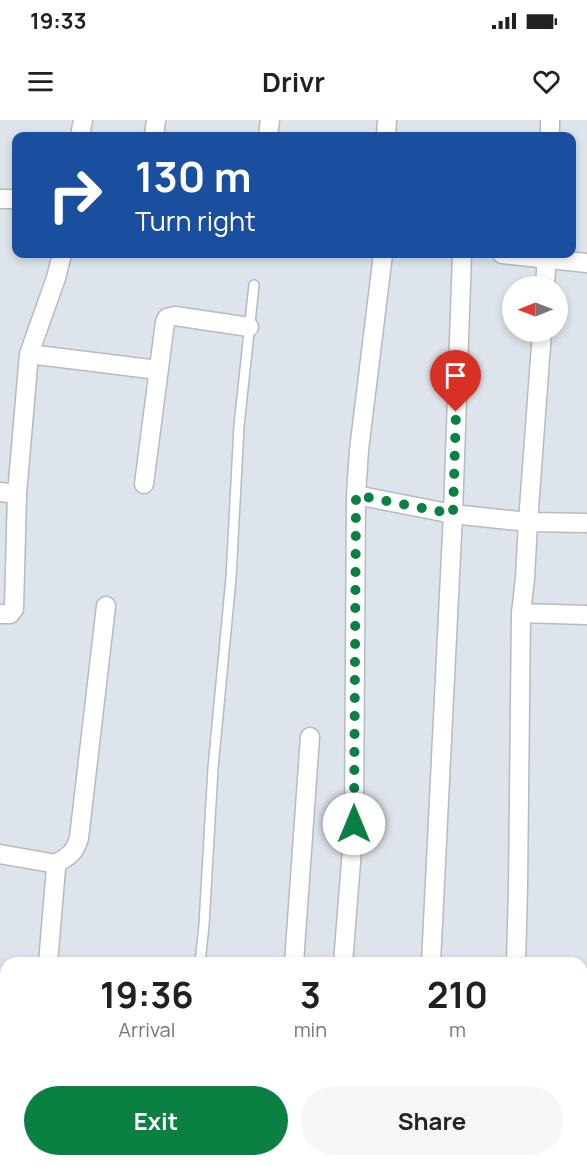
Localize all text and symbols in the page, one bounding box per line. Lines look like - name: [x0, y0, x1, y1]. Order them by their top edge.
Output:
- text: 19:33: [30, 6, 86, 36]
- text: Drivr: [262, 63, 325, 100]
- icon: menu: [24, 65, 57, 98]
- icon: heart: [530, 65, 563, 98]
- text: 130 m: [135, 147, 252, 205]
- icon: right: [36, 156, 114, 234]
- text: Turn right: [135, 202, 256, 239]
- north arrow: [502, 276, 568, 342]
- map controls: [502, 276, 568, 342]
- pin: [430, 350, 481, 412]
- icon: arrive: [439, 359, 472, 392]
- position arrow: [322, 792, 386, 856]
- text: 19:36: [100, 970, 194, 1019]
- text: 3: [300, 970, 321, 1019]
- text: 210: [427, 970, 488, 1019]
- text: Arrival: [118, 1016, 175, 1043]
- text: min: [294, 1016, 327, 1043]
- text: m: [449, 1016, 466, 1043]
- button: Exit: [24, 1086, 288, 1155]
- button: Share: [300, 1086, 564, 1155]

